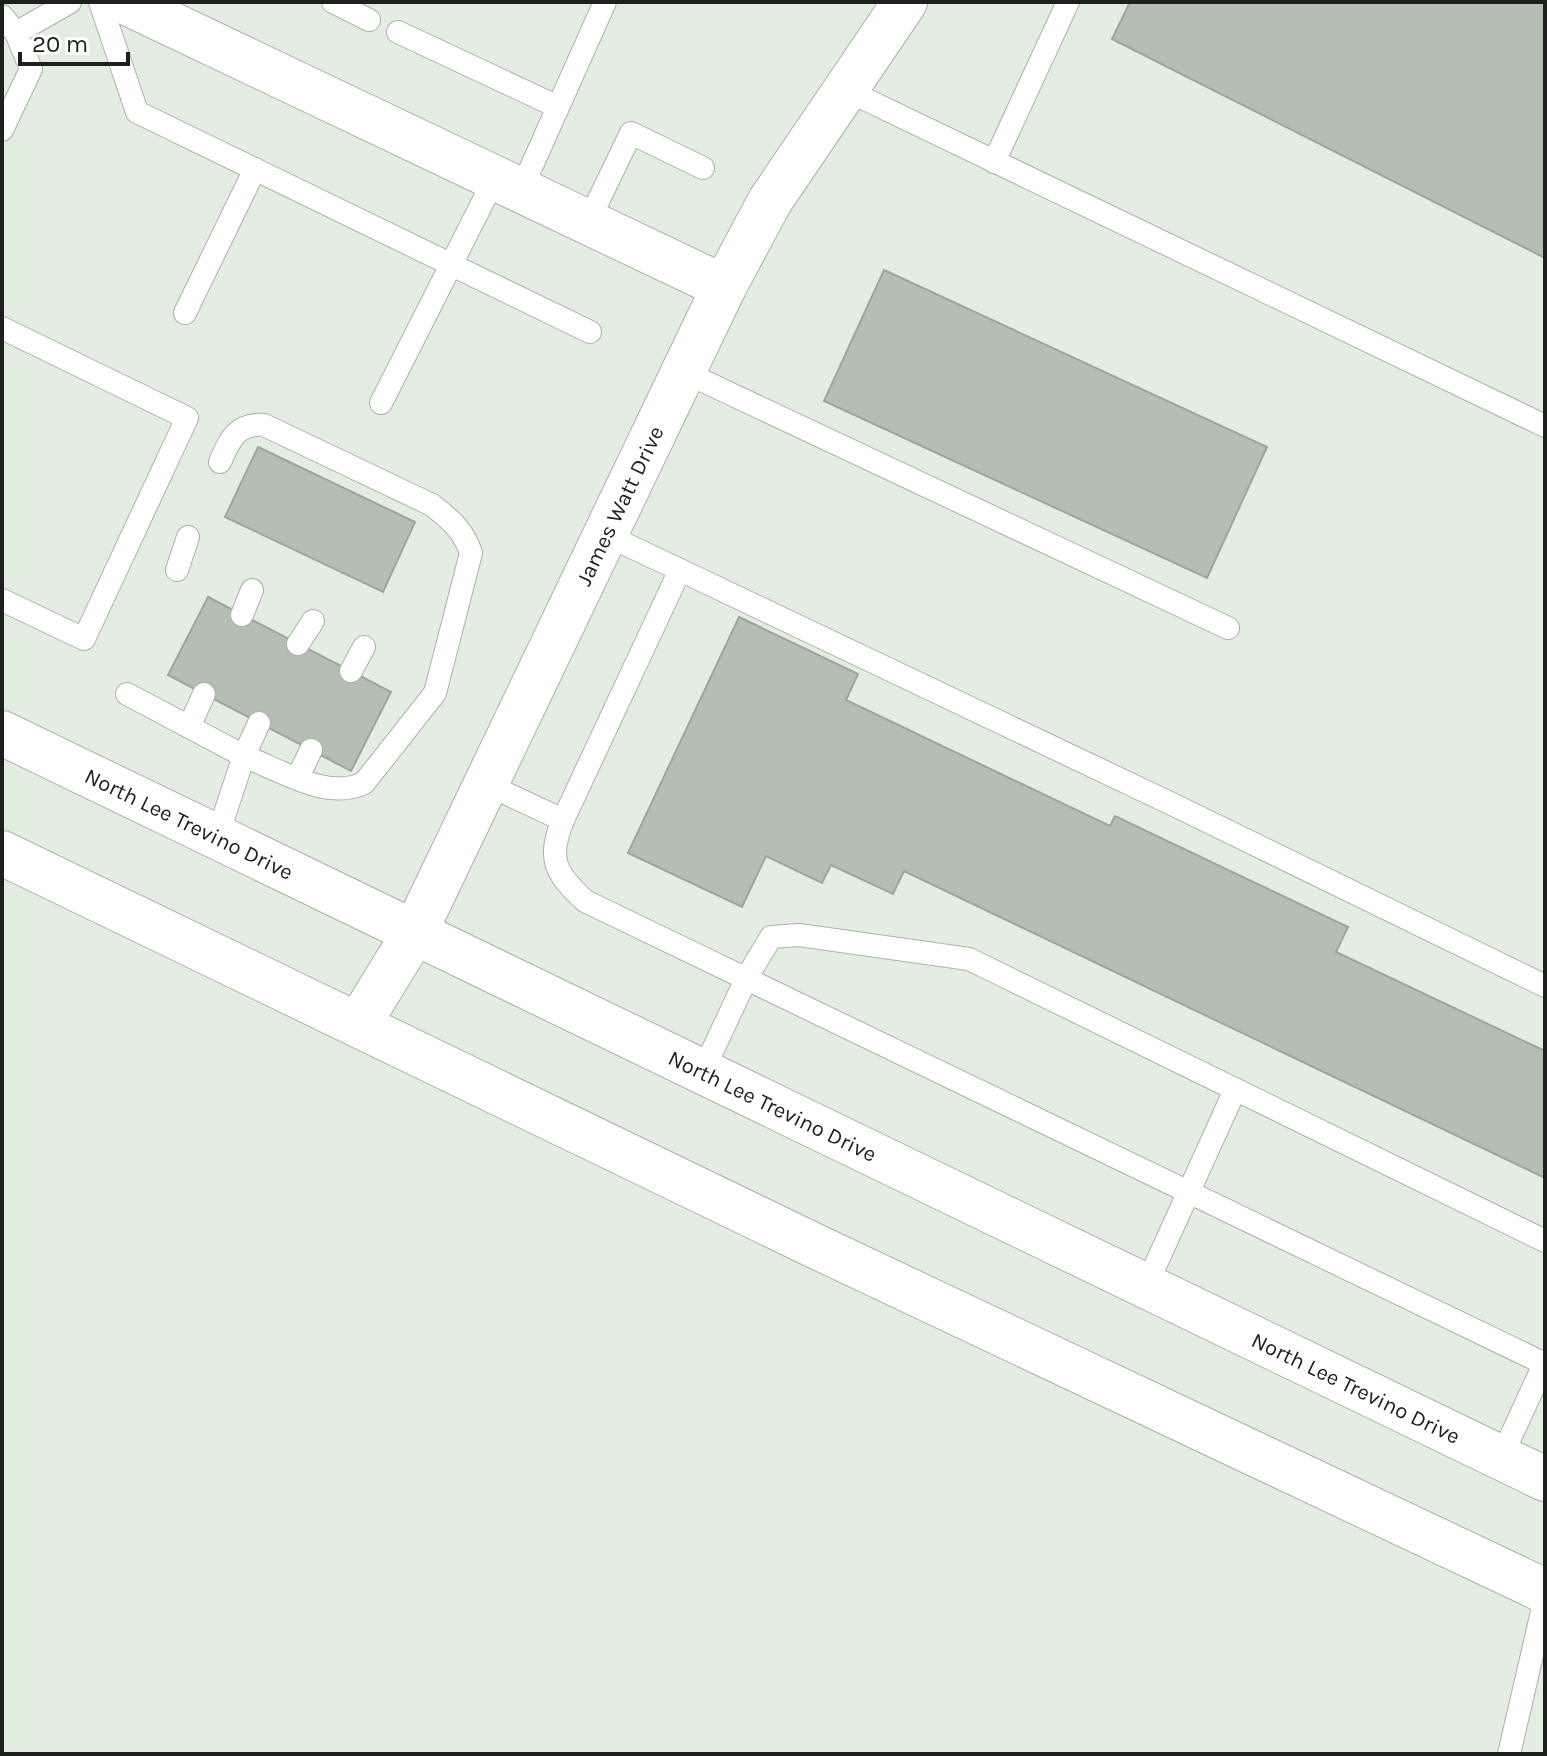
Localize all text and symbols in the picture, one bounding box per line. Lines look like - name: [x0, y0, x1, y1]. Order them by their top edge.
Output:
- scale bar: [20, 16, 128, 66]
- text: 20 m: [32, 30, 88, 58]
- street label: James Watt Drive: [571, 422, 670, 590]
- street label: North Lee Trevino Drive: [80, 763, 297, 886]
- street label: North Lee Trevino Drive: [664, 1045, 881, 1168]
- street label: North Lee Trevino Drive: [1247, 1327, 1464, 1450]

